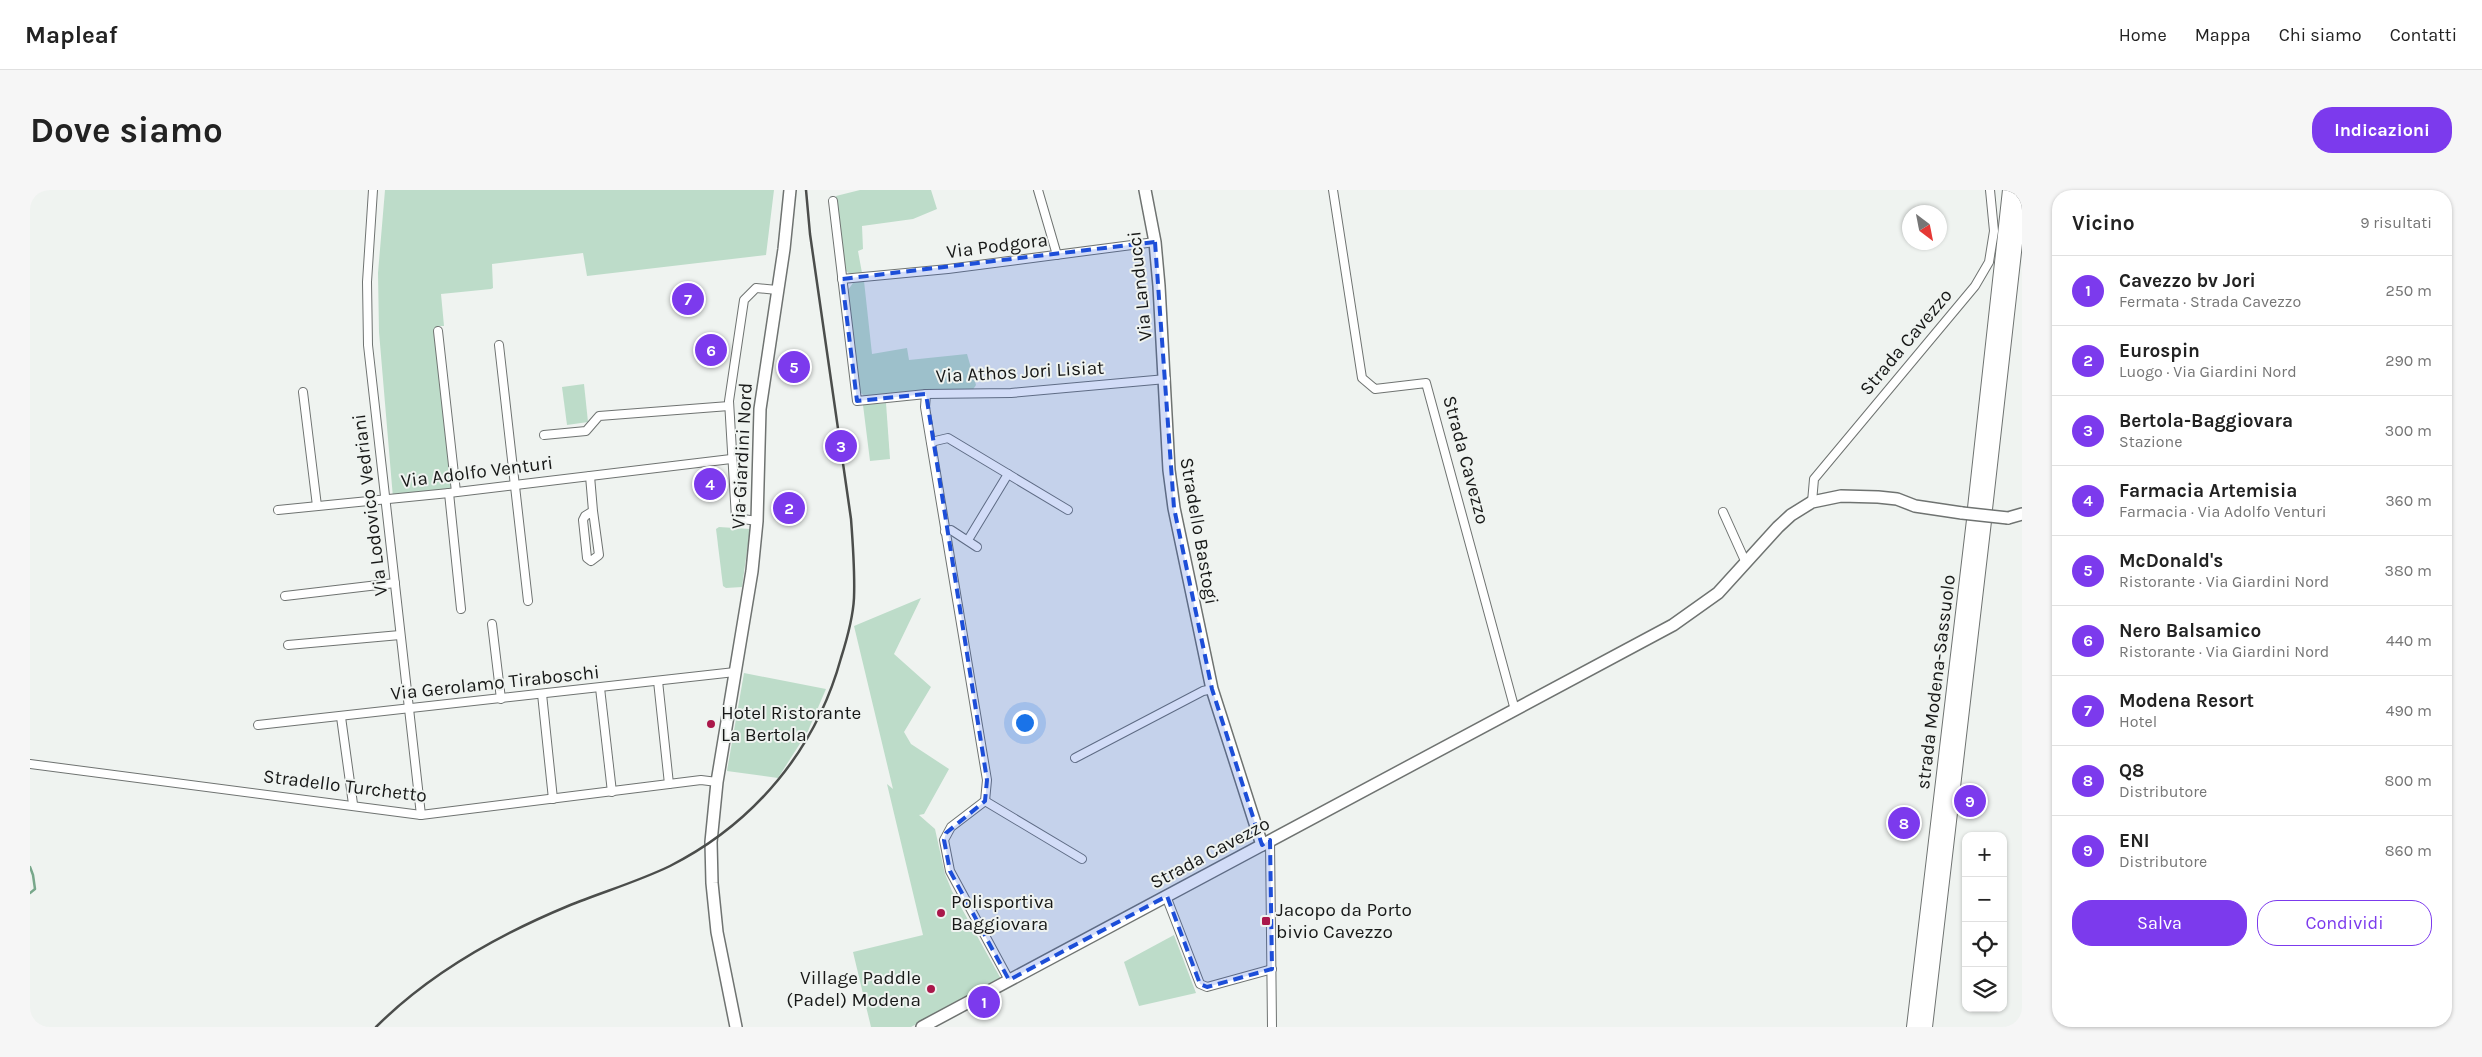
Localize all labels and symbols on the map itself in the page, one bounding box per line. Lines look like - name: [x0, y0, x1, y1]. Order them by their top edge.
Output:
- north arrow: [1902, 205, 1947, 250]
- street label: Via Podgora: [945, 229, 1049, 263]
- street label: Via Landucci: [1123, 230, 1157, 342]
- pin: 7: [672, 280, 704, 318]
- street label: Strada Cavezzo: [1855, 284, 1957, 400]
- pin: 6: [695, 331, 727, 369]
- pin: 5: [778, 348, 810, 386]
- street label: Via Athos Jori Lisiat: [935, 357, 1105, 387]
- street label: Via Giardini Nord: [727, 382, 757, 530]
- street label: Strada Cavezzo: [1438, 393, 1494, 527]
- street label: Via Lodovico Vedriani: [348, 413, 392, 597]
- pin: 3: [825, 427, 857, 465]
- street label: Via Adolfo Venturi: [400, 452, 554, 492]
- street label: Stradello Bastogi: [1175, 456, 1223, 606]
- pin: 4: [694, 465, 726, 503]
- pin: 2: [773, 489, 805, 527]
- street label: strada Modena-Sassuolo: [1912, 573, 1960, 791]
- street label: Via Gerolamo Tiraboschi: [389, 661, 601, 705]
- place label: Hotel Ristorante La Bertola: [721, 702, 861, 746]
- your location: [1012, 710, 1038, 736]
- marker: Hotel Ristorante La Bertola: [705, 718, 717, 730]
- street label: Stradello Turchetto: [262, 765, 428, 807]
- pin: 9: [1954, 782, 1986, 820]
- pin: 8: [1888, 804, 1920, 842]
- street label: Strada Cavezzo: [1147, 812, 1273, 894]
- place label: Polisportiva Baggiovara: [951, 891, 1054, 935]
- place label: Jacopo da Porto bivio Cavezzo: [1276, 899, 1412, 943]
- marker: Polisportiva Baggiovara: [935, 907, 947, 919]
- marker: Jacopo da Porto bivio Cavezzo: [1260, 915, 1272, 927]
- place label: Village Paddle (Padel) Modena: [786, 967, 921, 1011]
- marker: Village Paddle (Padel) Modena: [925, 983, 937, 995]
- pin: 1: [968, 983, 1000, 1021]

